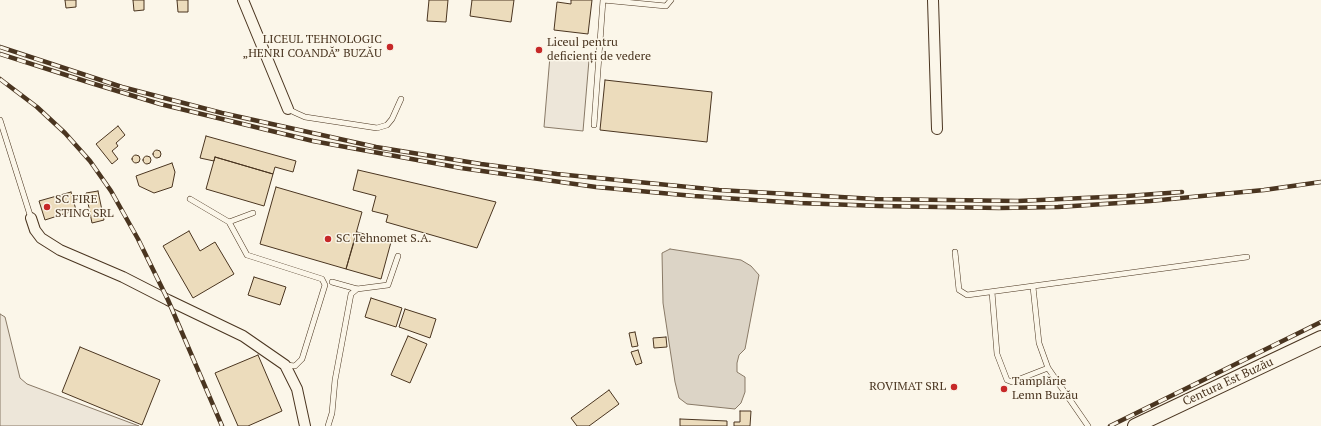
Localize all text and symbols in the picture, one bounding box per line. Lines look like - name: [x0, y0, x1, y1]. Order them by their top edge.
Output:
- place label: LICEUL TEHNOLOGIC „HENRI COANDĂ” BUZĂU: [242, 33, 382, 61]
- place label: Liceul pentru deficienți de vedere: [547, 36, 651, 64]
- marker: LICEUL TEHNOLOGIC „HENRI COANDĂ” BUZĂU: [385, 42, 395, 52]
- marker: Liceul pentru deficienți de vedere: [534, 45, 544, 55]
- place label: SC FIRE STING SRL: [55, 193, 114, 221]
- marker: SC FIRE STING SRL: [42, 202, 52, 212]
- place label: SC Tehnomet S.A.: [336, 232, 432, 246]
- marker: SC Tehnomet S.A.: [323, 234, 333, 244]
- street label: Centura Est Buzău: [1180, 355, 1276, 409]
- place label: Tamplărie Lemn Buzău: [1012, 375, 1078, 403]
- place label: ROVIMAT SRL: [869, 380, 946, 394]
- marker: ROVIMAT SRL: [949, 382, 959, 392]
- marker: Tamplărie Lemn Buzău: [999, 384, 1009, 394]

